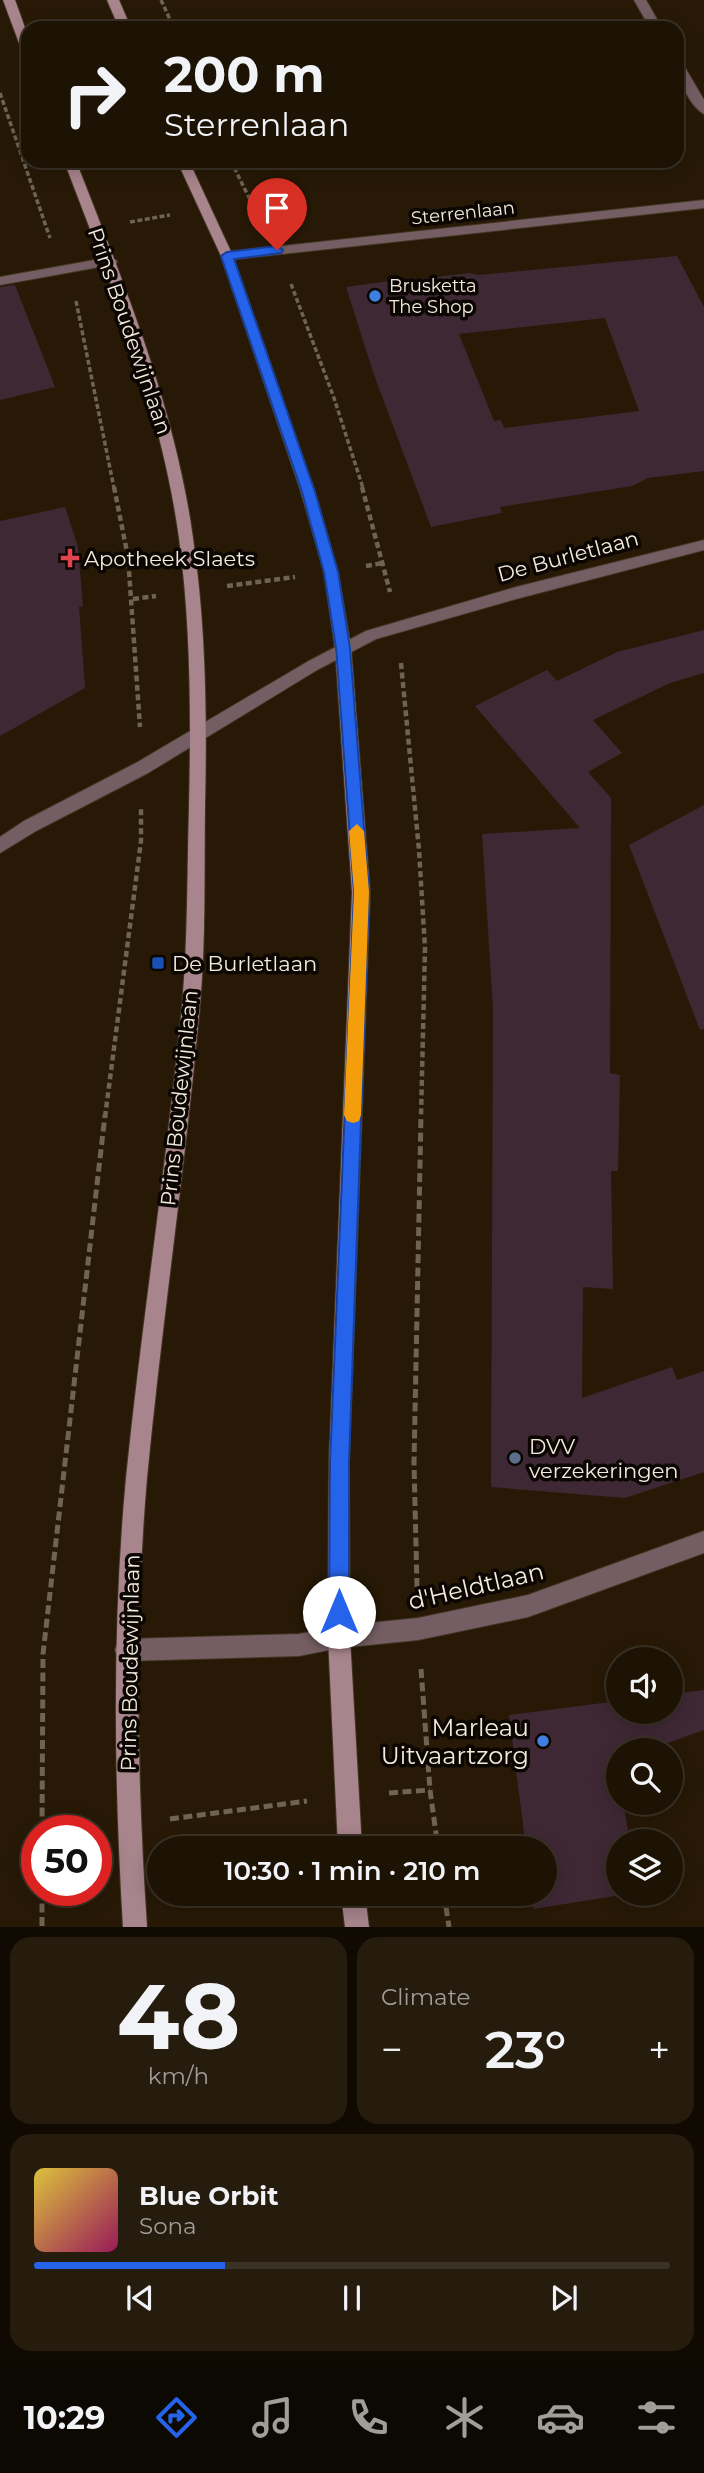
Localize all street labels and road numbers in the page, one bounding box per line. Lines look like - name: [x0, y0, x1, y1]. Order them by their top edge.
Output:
- street label: Sterrenlaan: [410, 197, 516, 229]
- street label: Prins Boudewijnlaan: [83, 224, 177, 438]
- street label: De Burletlaan: [495, 525, 641, 587]
- street label: Prins Boudewijnlaan: [155, 989, 203, 1207]
- street label: Prins Boudewijnlaan: [116, 1554, 144, 1772]
- street label: d'Heldtlaan: [405, 1556, 547, 1616]

